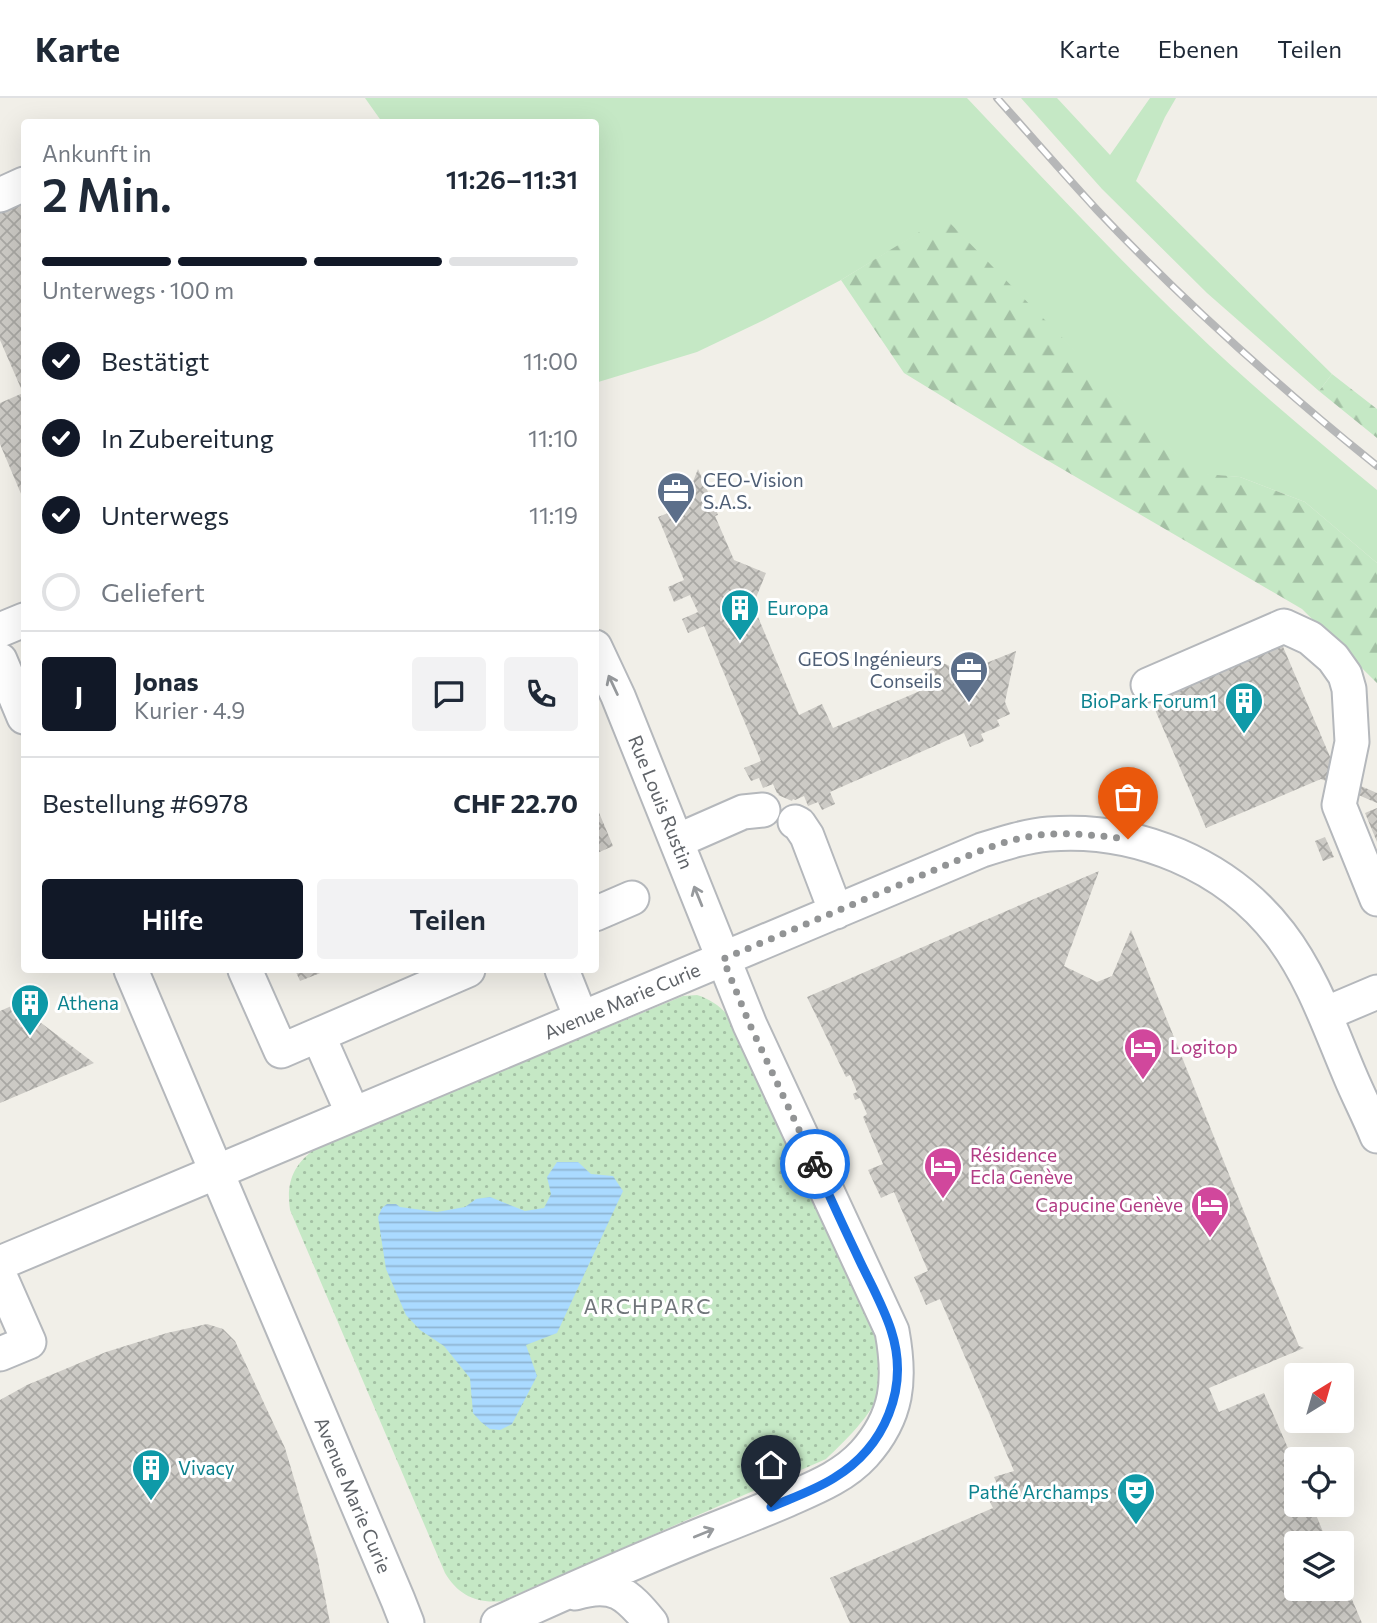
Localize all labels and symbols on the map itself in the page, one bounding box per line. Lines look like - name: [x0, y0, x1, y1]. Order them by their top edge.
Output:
- place label: CEO-Vision S.A.S.: [703, 468, 804, 513]
- office icon: CEO-Vision S.A.S.: [655, 470, 697, 525]
- building icon: Europa: [719, 587, 761, 642]
- place label: Europa: [767, 596, 829, 619]
- place label: GEOS Ingénieurs Conseils: [798, 647, 942, 692]
- office icon: GEOS Ingénieurs Conseils: [948, 649, 990, 704]
- one-way arrow: [606, 675, 619, 696]
- building icon: BioPark Forum1: [1223, 680, 1265, 735]
- place label: BioPark Forum1: [1080, 689, 1217, 712]
- street label: Rue Louis Rustin: [624, 732, 699, 872]
- pin: [1098, 767, 1158, 839]
- one-way arrow: [690, 885, 703, 907]
- street label: Avenue Marie Curie: [540, 957, 703, 1044]
- building icon: Athena: [9, 982, 51, 1037]
- place label: Athena: [57, 991, 119, 1014]
- hotel icon: Logitop: [1122, 1026, 1164, 1081]
- place label: Logitop: [1170, 1035, 1238, 1058]
- courier: [780, 1129, 850, 1199]
- place label: Résidence Ecla Genève: [970, 1143, 1073, 1188]
- hotel icon: Résidence Ecla Genève: [922, 1145, 964, 1200]
- hotel icon: Capucine Genève: [1189, 1184, 1231, 1239]
- place label: Capucine Genève: [1035, 1193, 1183, 1216]
- district label: ARCHPARC: [583, 1293, 713, 1318]
- north arrow: [1284, 1363, 1354, 1433]
- street label: Avenue Marie Curie: [310, 1413, 397, 1576]
- pin: [741, 1435, 801, 1507]
- building icon: Vivacy: [130, 1447, 172, 1502]
- place label: Vivacy: [178, 1456, 235, 1479]
- theatre icon: Pathé Archamps: [1115, 1471, 1157, 1526]
- place label: Pathé Archamps: [968, 1480, 1109, 1503]
- one-way arrow: [693, 1526, 714, 1539]

